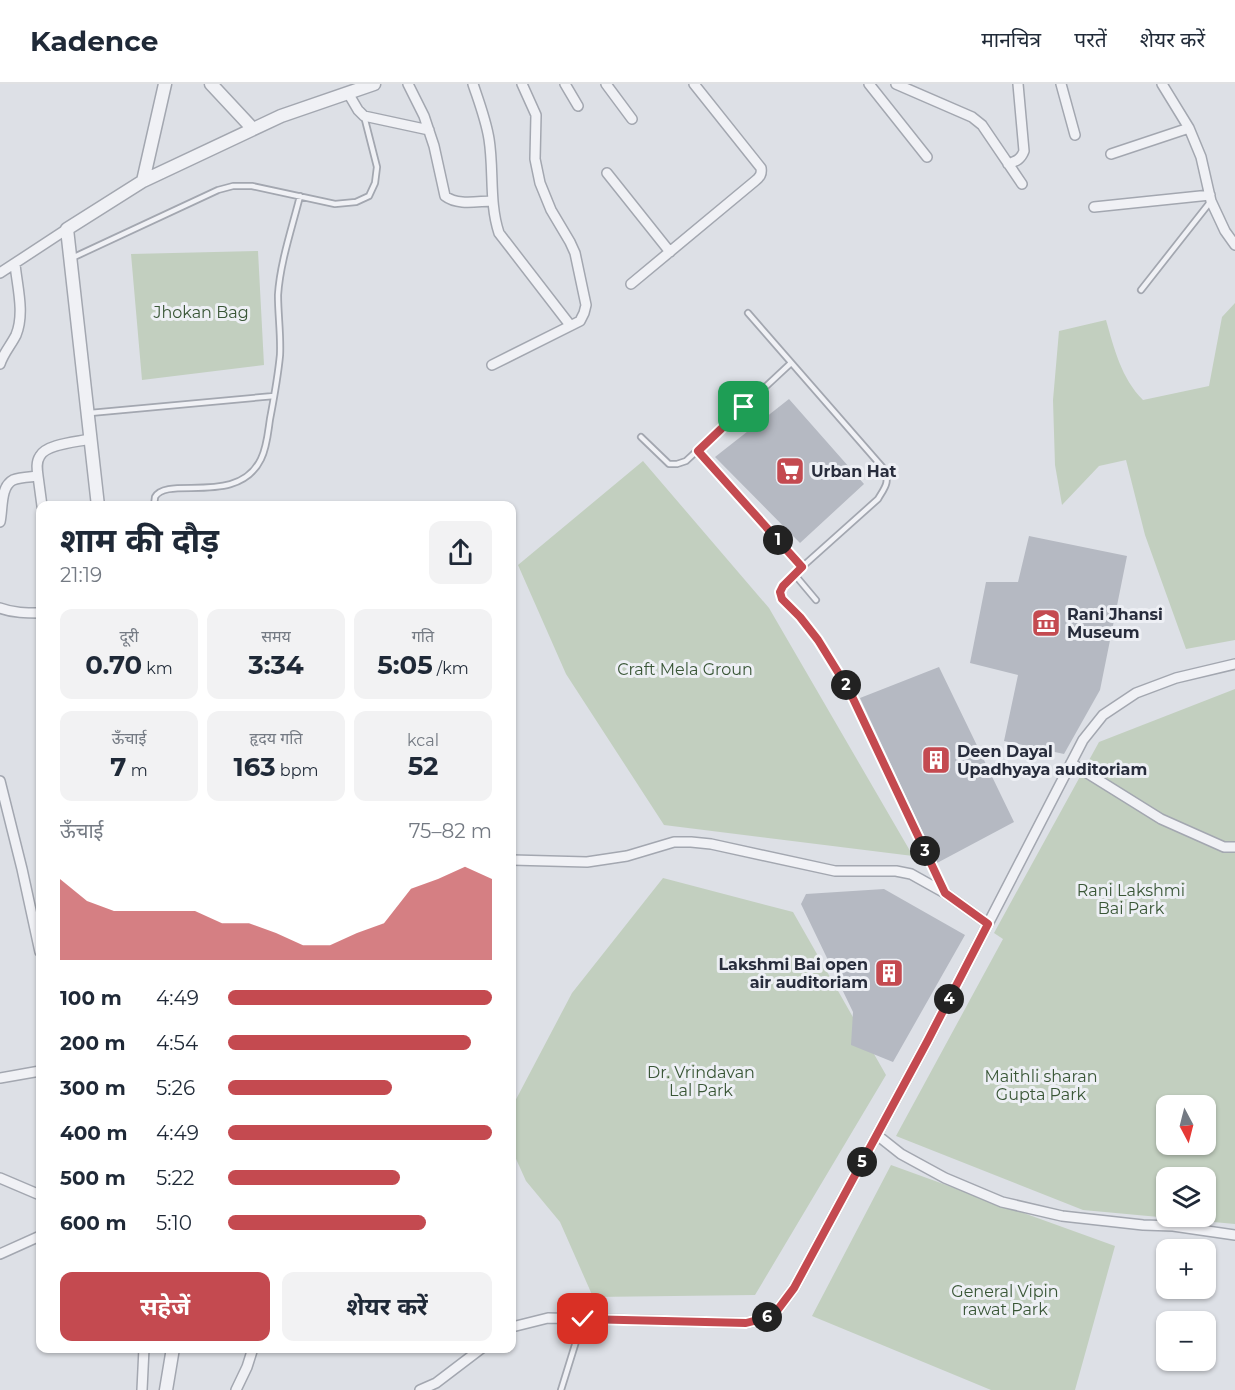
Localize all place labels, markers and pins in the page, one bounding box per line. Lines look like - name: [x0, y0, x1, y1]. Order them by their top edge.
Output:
- pin: [718, 381, 769, 432]
- supermarket icon: Urban Hat: [774, 455, 806, 487]
- place label: Urban Hat: [811, 462, 897, 481]
- pin: 1: [763, 525, 793, 555]
- place label: Rani Jhansi Museum: [1067, 605, 1163, 642]
- museum icon: Rani Jhansi Museum: [1030, 607, 1062, 639]
- pin: 2: [831, 670, 861, 700]
- place label: Deen Dayal Upadhyaya auditoriam: [957, 742, 1147, 779]
- building icon: Deen Dayal Upadhyaya auditoriam: [920, 744, 952, 776]
- pin: 3: [910, 836, 940, 866]
- place label: Lakshmi Bai open air auditoriam: [718, 955, 868, 992]
- building icon: Lakshmi Bai open air auditoriam: [873, 957, 905, 989]
- pin: 4: [934, 984, 964, 1014]
- pin: 5: [847, 1147, 877, 1177]
- pin: [557, 1293, 608, 1344]
- pin: 6: [752, 1302, 782, 1332]

